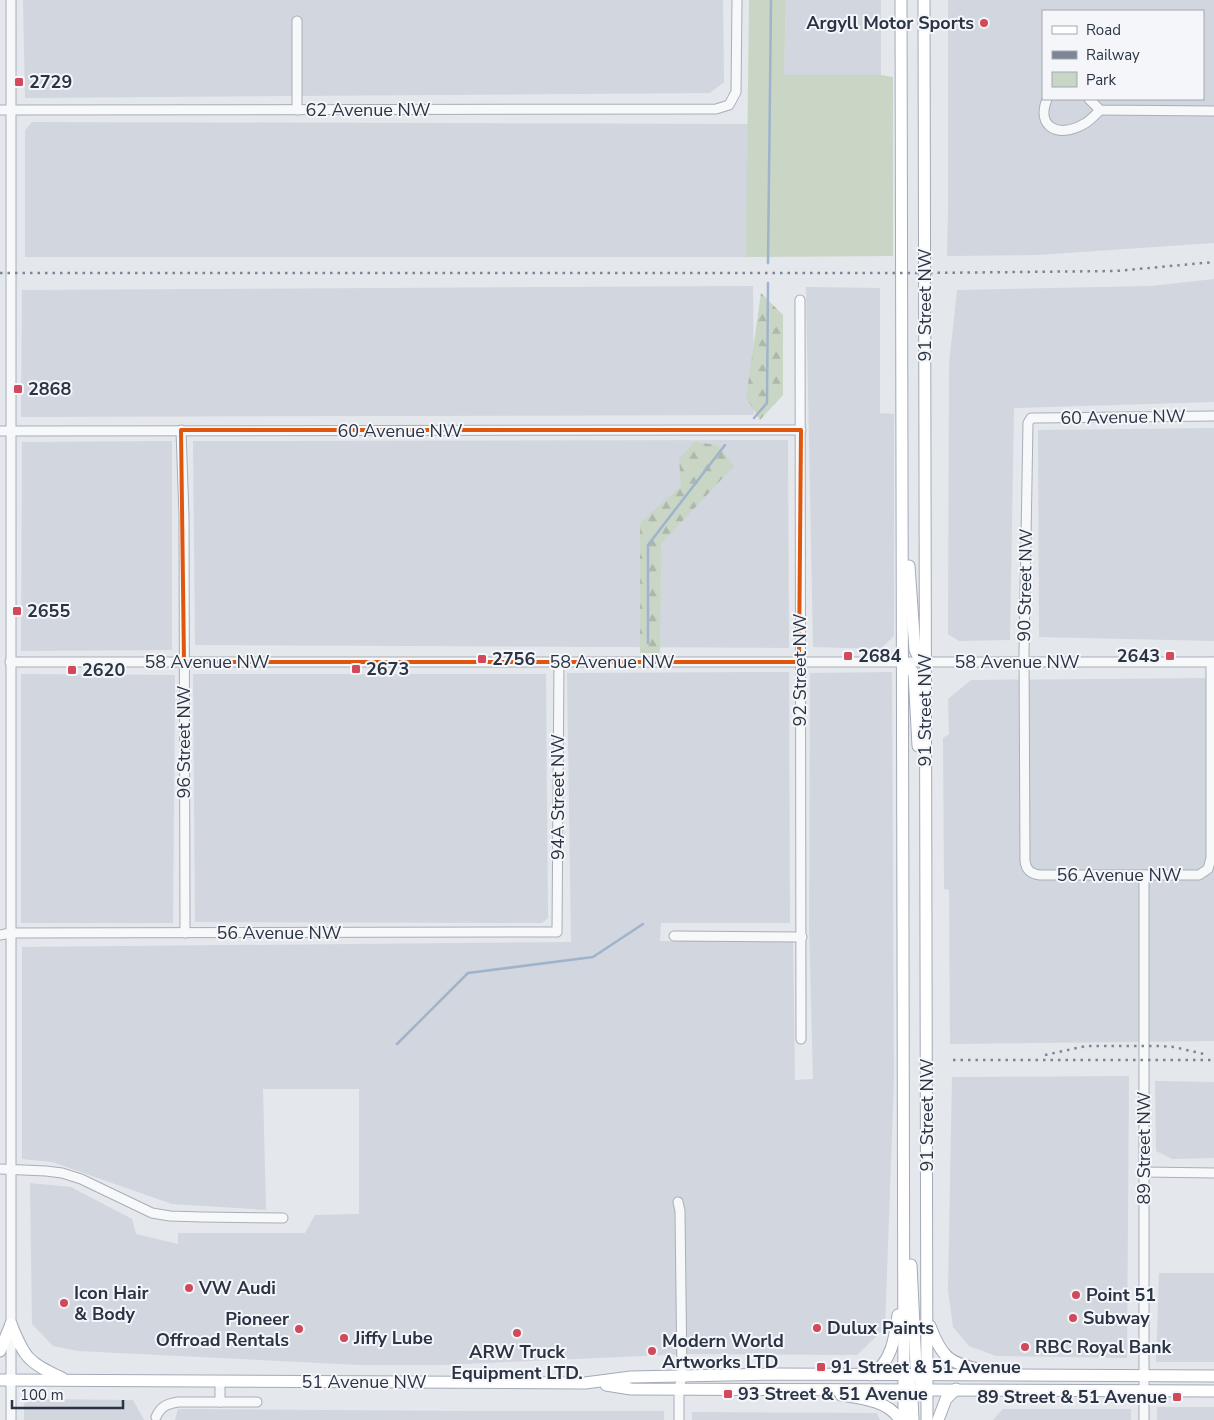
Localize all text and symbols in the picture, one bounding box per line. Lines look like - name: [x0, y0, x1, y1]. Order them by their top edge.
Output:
- legend: [1042, 10, 1204, 100]
- place label: Argyll Motor Sports: [806, 11, 974, 35]
- marker: Argyll Motor Sports: [978, 17, 990, 29]
- text: Road: [1086, 20, 1121, 40]
- text: Railway: [1086, 45, 1140, 65]
- place label: 2729: [29, 70, 72, 94]
- text: Park: [1086, 70, 1116, 90]
- marker: 2729: [13, 76, 25, 88]
- street label: 62 Avenue NW: [305, 98, 431, 122]
- street label: 91 Street NW: [913, 248, 937, 362]
- place label: 2868: [28, 377, 71, 401]
- marker: 2868: [12, 383, 24, 395]
- street label: 60 Avenue NW: [1060, 404, 1186, 430]
- street label: 60 Avenue NW: [337, 419, 463, 443]
- street label: 90 Street NW: [1012, 528, 1038, 642]
- place label: 2655: [27, 599, 70, 623]
- marker: 2655: [11, 605, 23, 617]
- street label: 92 Street NW: [788, 613, 812, 727]
- place label: 2684: [858, 644, 901, 668]
- place label: 2643: [1117, 644, 1160, 668]
- place label: 2756: [492, 647, 535, 671]
- street label: 58 Avenue NW: [144, 650, 270, 674]
- street label: 58 Avenue NW: [549, 650, 675, 674]
- marker: 2684: [842, 650, 854, 662]
- street label: 58 Avenue NW: [954, 650, 1080, 674]
- marker: 2643: [1164, 650, 1176, 662]
- marker: 2756: [476, 653, 488, 665]
- street label: 91 Street NW: [913, 653, 937, 767]
- place label: 2673: [366, 657, 409, 681]
- place label: 2620: [82, 658, 125, 682]
- marker: 2673: [350, 663, 362, 675]
- marker: 2620: [66, 664, 78, 676]
- street label: 96 Street NW: [172, 685, 196, 799]
- street label: 94A Street NW: [546, 734, 570, 860]
- street label: 56 Avenue NW: [1056, 863, 1182, 887]
- street label: 56 Avenue NW: [216, 921, 342, 945]
- street label: 91 Street NW: [915, 1058, 939, 1172]
- street label: 89 Street NW: [1132, 1091, 1156, 1205]
- place label: VW Audi: [198, 1276, 276, 1300]
- place label: Icon Hair & Body: [74, 1281, 149, 1326]
- marker: VW Audi: [183, 1282, 195, 1294]
- place label: Point 51: [1086, 1283, 1156, 1307]
- marker: Point 51: [1070, 1289, 1082, 1301]
- marker: Icon Hair & Body: [58, 1297, 70, 1309]
- place label: Subway: [1083, 1306, 1150, 1330]
- place label: Pioneer Offroad Rentals: [156, 1307, 289, 1352]
- marker: Subway: [1067, 1312, 1079, 1324]
- place label: Dulux Paints: [827, 1316, 934, 1340]
- marker: Dulux Paints: [811, 1322, 823, 1334]
- marker: Pioneer Offroad Rentals: [293, 1323, 305, 1335]
- place label: Jiffy Lube: [353, 1326, 433, 1350]
- marker: ARW Truck Equipment LTD.: [511, 1327, 523, 1339]
- place label: Modern World Artworks LTD: [662, 1329, 784, 1374]
- marker: Jiffy Lube: [338, 1332, 350, 1344]
- place label: RBC Royal Bank: [1035, 1335, 1172, 1359]
- place label: ARW Truck Equipment LTD.: [451, 1340, 583, 1385]
- marker: RBC Royal Bank: [1019, 1341, 1031, 1353]
- marker: Modern World Artworks LTD: [646, 1345, 658, 1357]
- place label: 91 Street & 51 Avenue: [831, 1355, 1021, 1379]
- marker: 91 Street & 51 Avenue: [815, 1361, 827, 1373]
- street label: 51 Avenue NW: [301, 1370, 427, 1394]
- scale bar: [12, 1378, 124, 1410]
- place label: 93 Street & 51 Avenue: [738, 1382, 928, 1406]
- text: 100 m: [20, 1385, 64, 1405]
- place label: 89 Street & 51 Avenue: [977, 1385, 1167, 1409]
- marker: 93 Street & 51 Avenue: [722, 1388, 734, 1400]
- marker: 89 Street & 51 Avenue: [1171, 1391, 1183, 1403]

